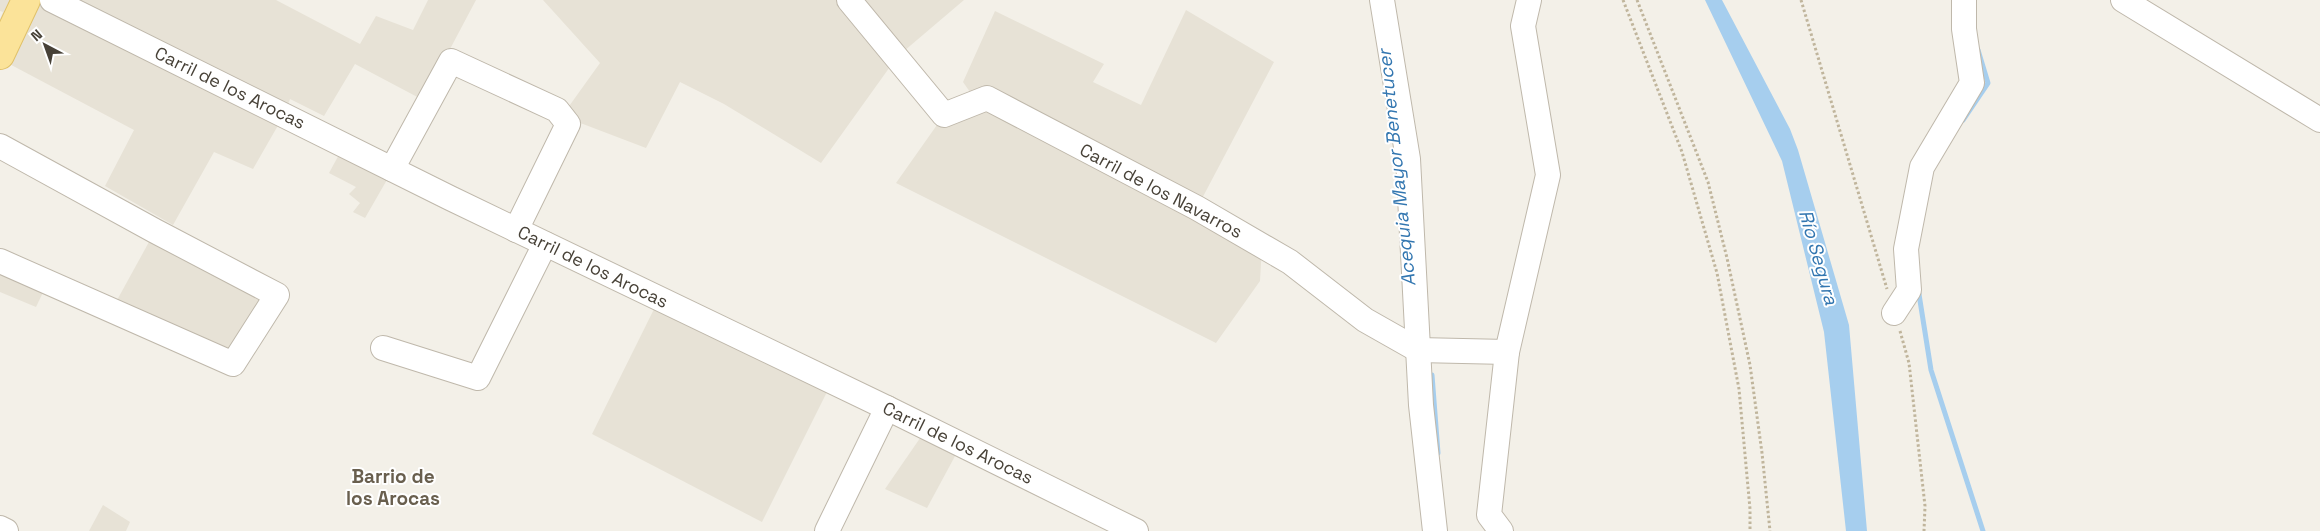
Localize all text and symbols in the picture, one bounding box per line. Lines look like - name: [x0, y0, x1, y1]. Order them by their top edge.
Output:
- north arrow: [20, 20, 70, 70]
- text: N: [27, 25, 46, 45]
- street label: Carril de los Arocas: [151, 41, 309, 134]
- water label: Acequia Mayor Benetucer: [1371, 47, 1421, 288]
- street label: Carril de los Navarros: [1076, 138, 1246, 243]
- water label: Río Segura: [1793, 207, 1844, 308]
- street label: Carril de los Arocas: [514, 220, 672, 313]
- street label: Carril de los Arocas: [879, 396, 1037, 489]
- district label: Barrio de los Arocas: [346, 464, 440, 511]

